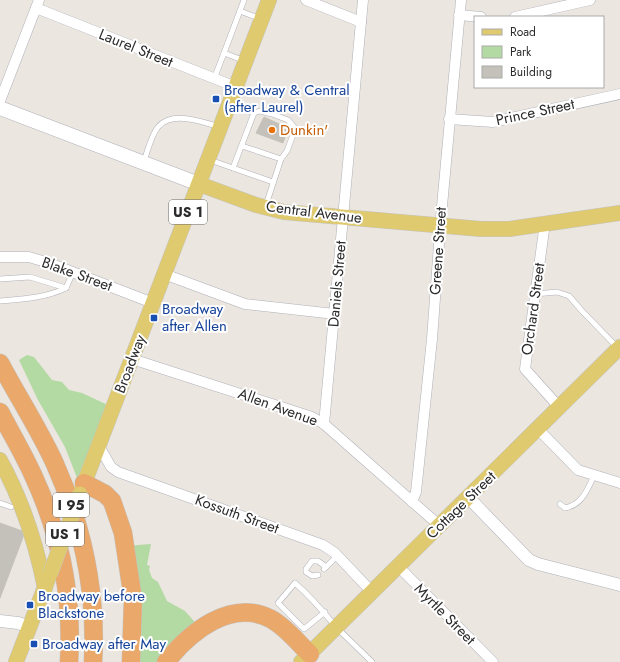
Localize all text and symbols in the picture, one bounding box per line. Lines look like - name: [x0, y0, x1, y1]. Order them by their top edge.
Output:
- legend: [474, 16, 604, 88]
- street label: Laurel Street: [96, 23, 177, 73]
- text: Road: [510, 23, 536, 41]
- text: Park: [510, 43, 532, 61]
- text: Building: [510, 63, 552, 81]
- place label: Broadway & Central (after Laurel): [224, 79, 350, 118]
- street label: Prince Street: [494, 93, 577, 131]
- marker: Broadway & Central (after Laurel): [211, 94, 221, 104]
- place label: Dunkin': [280, 119, 328, 141]
- marker: Dunkin': [267, 125, 277, 135]
- street label: Central Avenue: [265, 195, 364, 229]
- road number: US 1: [169, 200, 207, 224]
- street label: Greene Street: [424, 206, 452, 296]
- street label: Daniels Street: [322, 239, 352, 328]
- street label: Blake Street: [39, 251, 116, 297]
- street label: Orchard Street: [516, 261, 550, 357]
- place label: Broadway after Allen: [162, 298, 227, 337]
- marker: Broadway after Allen: [149, 313, 159, 323]
- street label: Broadway: [109, 331, 151, 397]
- street label: Allen Avenue: [235, 382, 321, 432]
- street label: Cottage Street: [421, 466, 501, 544]
- street label: Kossuth Street: [192, 489, 282, 540]
- road number: I 95: [53, 493, 89, 517]
- road number: US 1: [46, 522, 84, 546]
- street label: Myrtle Street: [409, 578, 481, 650]
- place label: Broadway before Blackstone: [38, 585, 145, 624]
- marker: Broadway before Blackstone: [25, 600, 35, 610]
- place label: Broadway after May: [42, 633, 166, 655]
- marker: Broadway after May: [29, 639, 39, 649]

